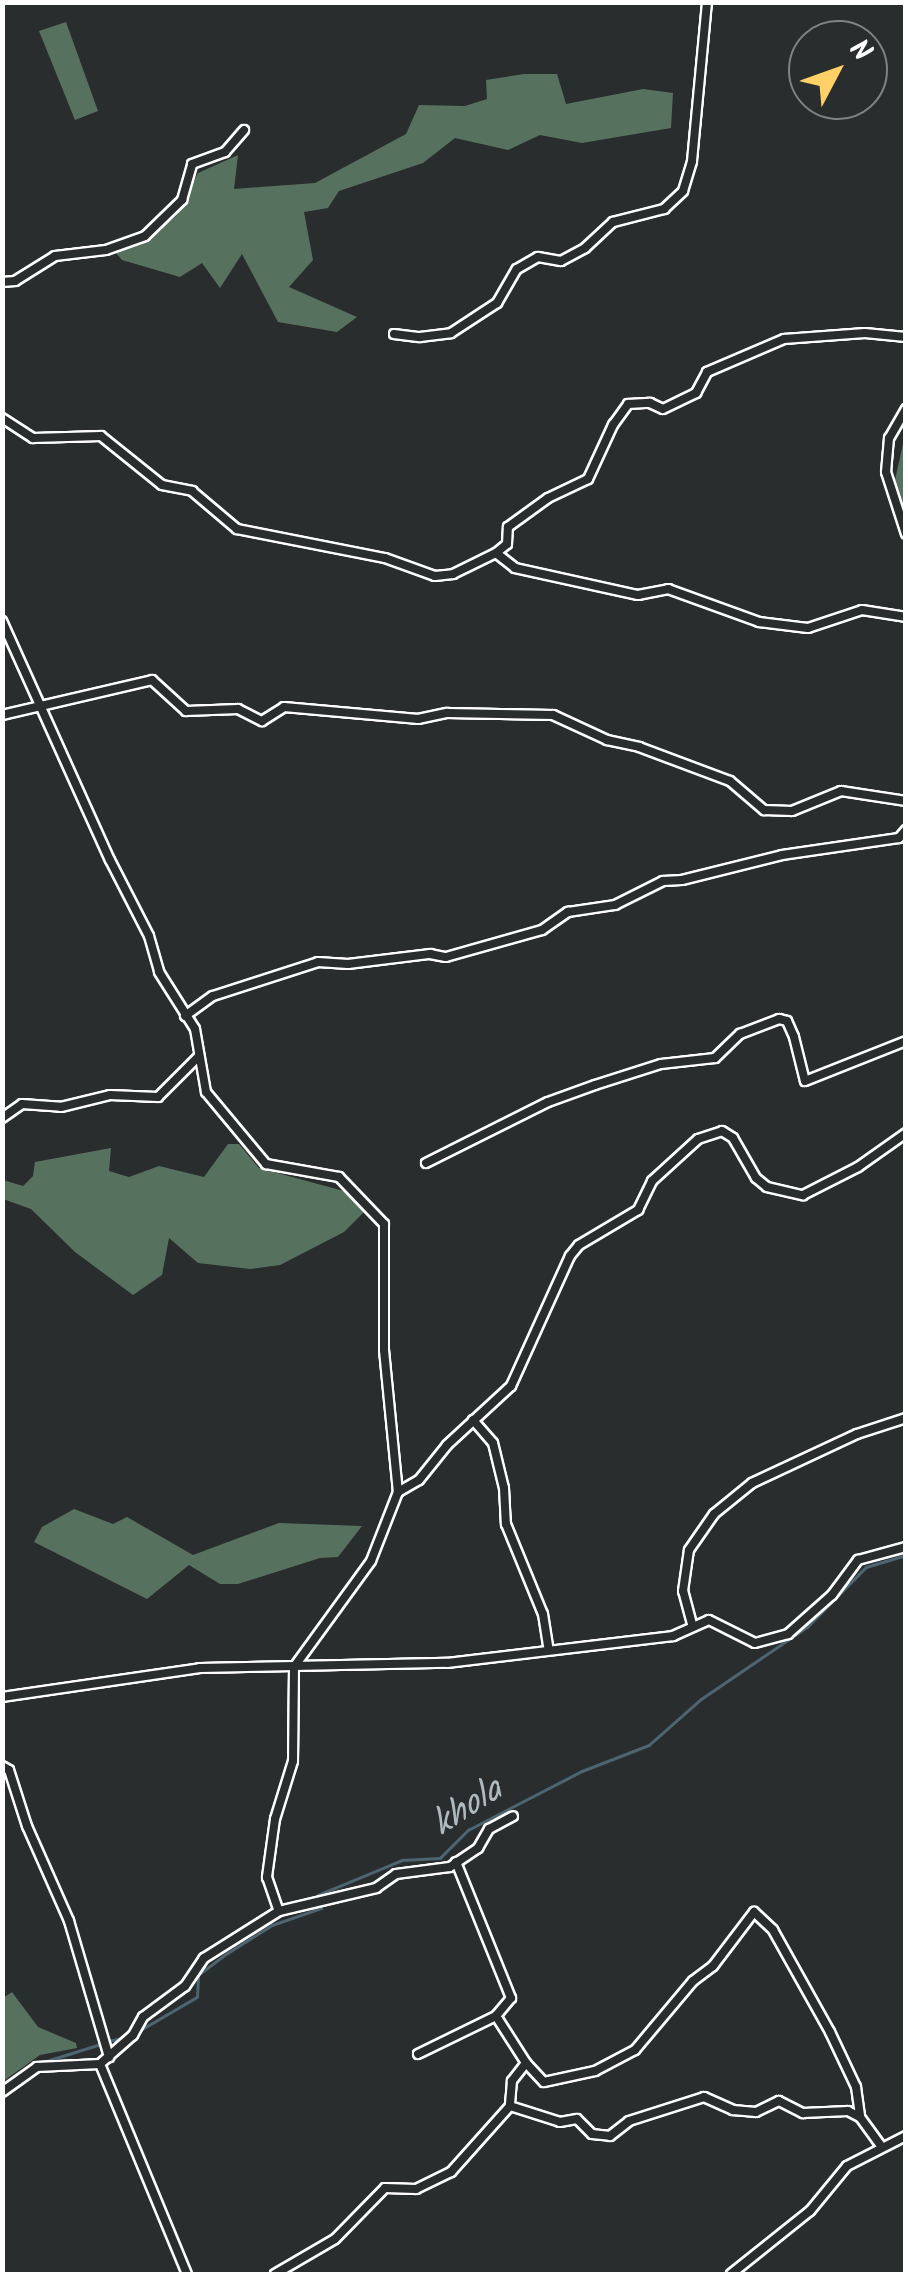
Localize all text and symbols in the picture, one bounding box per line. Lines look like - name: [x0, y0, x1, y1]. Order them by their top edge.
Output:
- north arrow: [788, 20, 888, 120]
- text: N: [837, 30, 882, 73]
- water label: khola: [425, 1770, 511, 1846]

